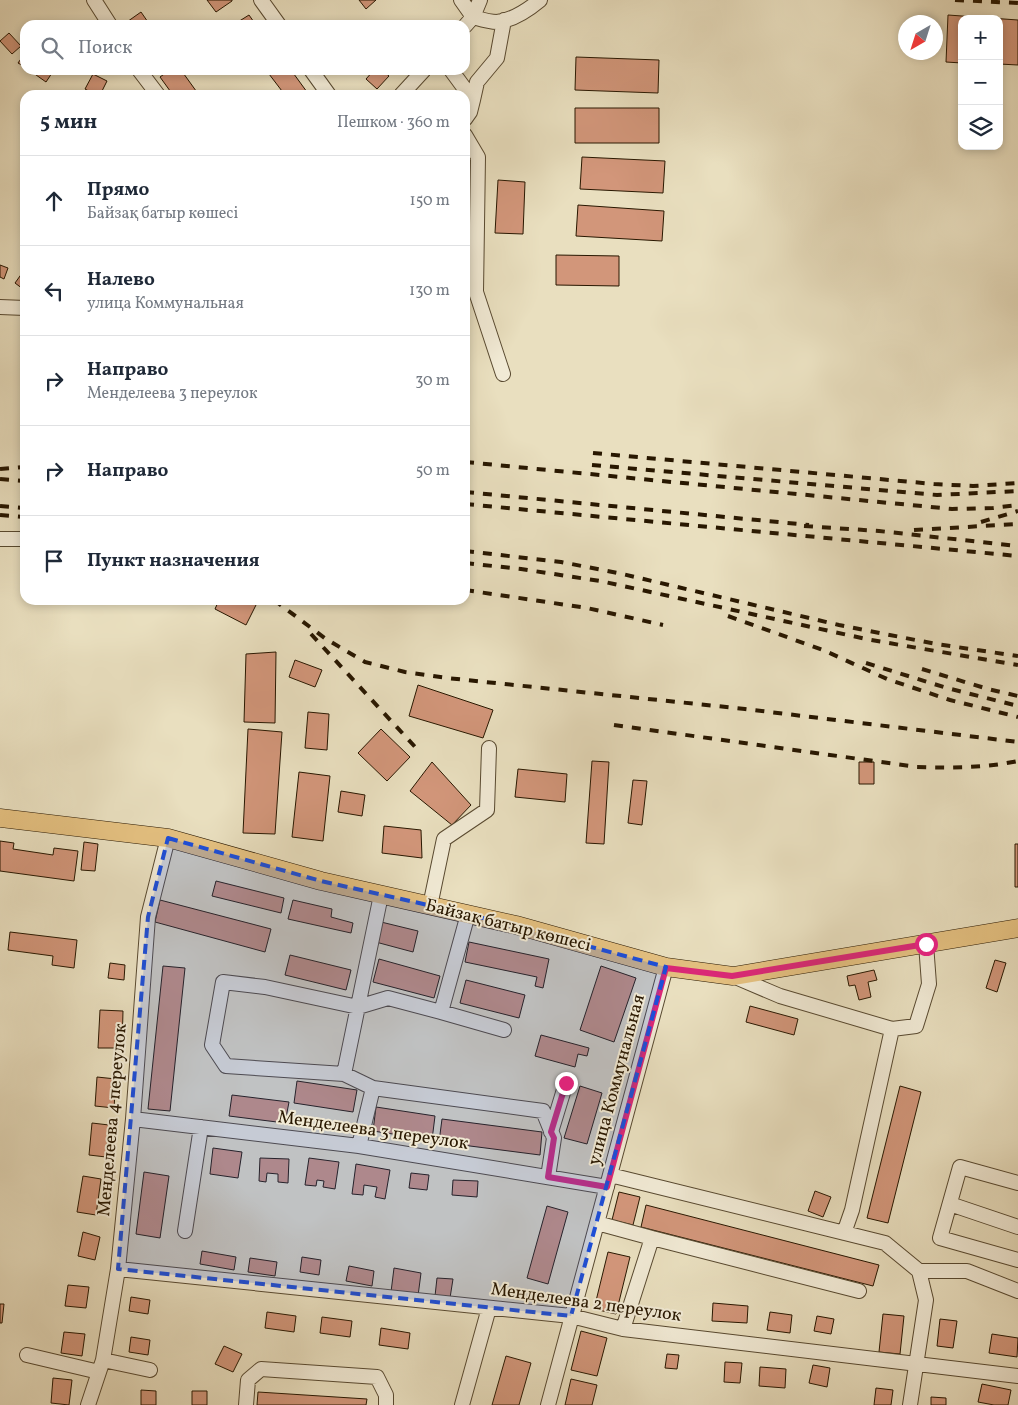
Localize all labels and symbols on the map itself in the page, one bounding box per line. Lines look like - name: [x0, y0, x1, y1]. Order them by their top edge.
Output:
- north arrow: [898, 15, 943, 60]
- street label: Байзақ батыр көшесі: [422, 893, 594, 959]
- route start: [915, 933, 938, 956]
- street label: улица Коммунальная: [582, 992, 652, 1168]
- street label: Менделеева 4 переулок: [92, 1022, 134, 1217]
- route end: [555, 1072, 578, 1095]
- street label: Менделеева 3 переулок: [276, 1105, 470, 1157]
- street label: Менделеева 2 переулок: [489, 1277, 683, 1329]

